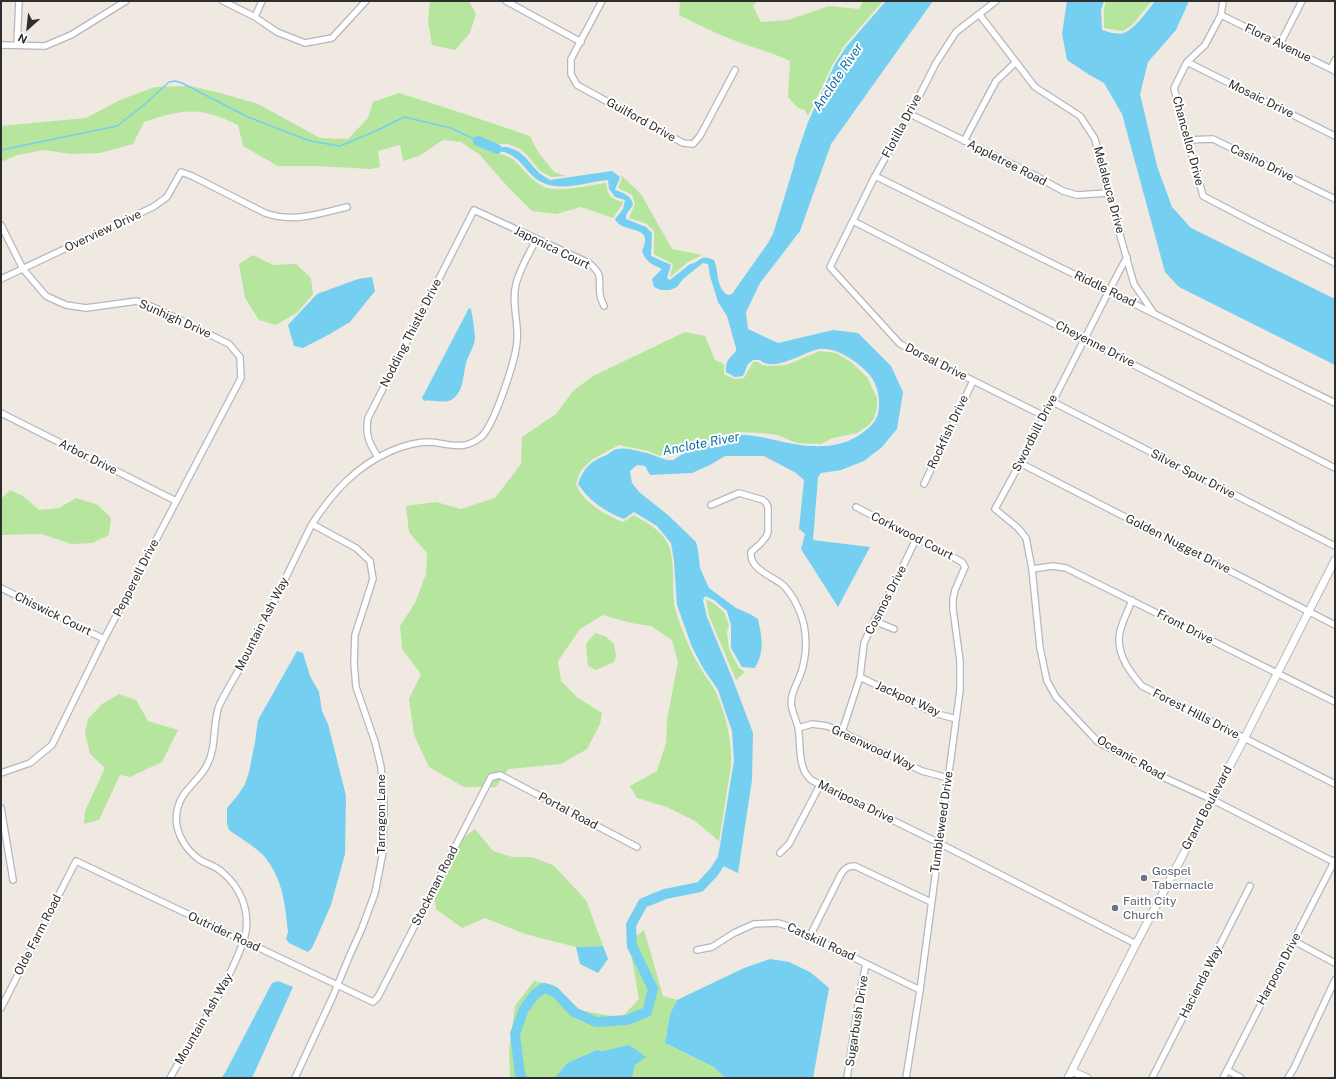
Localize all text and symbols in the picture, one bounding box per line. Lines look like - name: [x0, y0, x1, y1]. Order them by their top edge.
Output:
- north arrow: [8, 8, 48, 48]
- street label: Flora Avenue: [1242, 21, 1314, 65]
- text: N: [16, 31, 29, 46]
- water label: Anclote River: [810, 40, 866, 114]
- street label: Mosaic Drive: [1226, 77, 1296, 121]
- street label: Flotilla Drive: [879, 92, 925, 160]
- street label: Guilford Drive: [604, 95, 678, 145]
- street label: Chancellor Drive: [1169, 95, 1207, 187]
- street label: Appletree Road: [965, 137, 1049, 189]
- street label: Casino Drive: [1228, 141, 1296, 185]
- street label: Melaleuca Drive: [1090, 145, 1128, 235]
- street label: Overview Drive: [62, 207, 144, 255]
- street label: Japonica Court: [512, 223, 592, 273]
- street label: Riddle Road: [1072, 268, 1138, 310]
- street label: Nodding Thistle Drive: [377, 276, 445, 390]
- street label: Sunhigh Drive: [136, 297, 214, 341]
- street label: Cheyenne Drive: [1053, 318, 1137, 370]
- street label: Dorsal Drive: [903, 340, 969, 384]
- street label: Swordbill Drive: [1009, 392, 1061, 474]
- street label: Rockfish Drive: [925, 393, 971, 471]
- water label: Anclote River: [661, 429, 741, 459]
- street label: Arbor Drive: [56, 436, 120, 478]
- street label: Silver Spur Drive: [1148, 446, 1238, 502]
- street label: Corkwood Court: [868, 509, 956, 563]
- street label: Golden Nugget Drive: [1123, 511, 1233, 577]
- street label: Pepperell Drive: [110, 537, 162, 619]
- street label: Cosmos Drive: [862, 563, 910, 637]
- street label: Mountain Ash Way: [232, 575, 292, 673]
- street label: Chiswick Court: [12, 589, 94, 639]
- street label: Front Drive: [1154, 607, 1216, 647]
- street label: Jackpot Way: [873, 678, 943, 720]
- street label: Forest Hills Drive: [1150, 686, 1242, 742]
- street label: Greenwood Way: [829, 722, 917, 774]
- street label: Oceanic Road: [1094, 733, 1168, 783]
- street label: Grand Boulevard: [1179, 764, 1235, 852]
- street label: Tumbleweed Drive: [928, 770, 956, 874]
- street label: Tarragon Lane: [374, 774, 388, 854]
- street label: Mariposa Drive: [815, 777, 897, 827]
- street label: Portal Road: [536, 789, 600, 833]
- street label: Stockman Road: [409, 844, 461, 928]
- place label: Gospel Tabernacle: [1152, 864, 1214, 892]
- marker: Gospel Tabernacle: [1139, 873, 1149, 883]
- street label: Olde Farm Road: [11, 892, 65, 978]
- place label: Faith City Church: [1123, 894, 1176, 922]
- marker: Faith City Church: [1110, 903, 1120, 913]
- street label: Outrider Road: [186, 909, 262, 955]
- street label: Catskill Road: [785, 920, 857, 964]
- street label: Harpoon Drive: [1254, 930, 1304, 1008]
- street label: Hacienda Way: [1177, 943, 1225, 1021]
- street label: Mountain Ash Way: [172, 971, 236, 1067]
- street label: Sugarbush Drive: [843, 974, 871, 1068]

